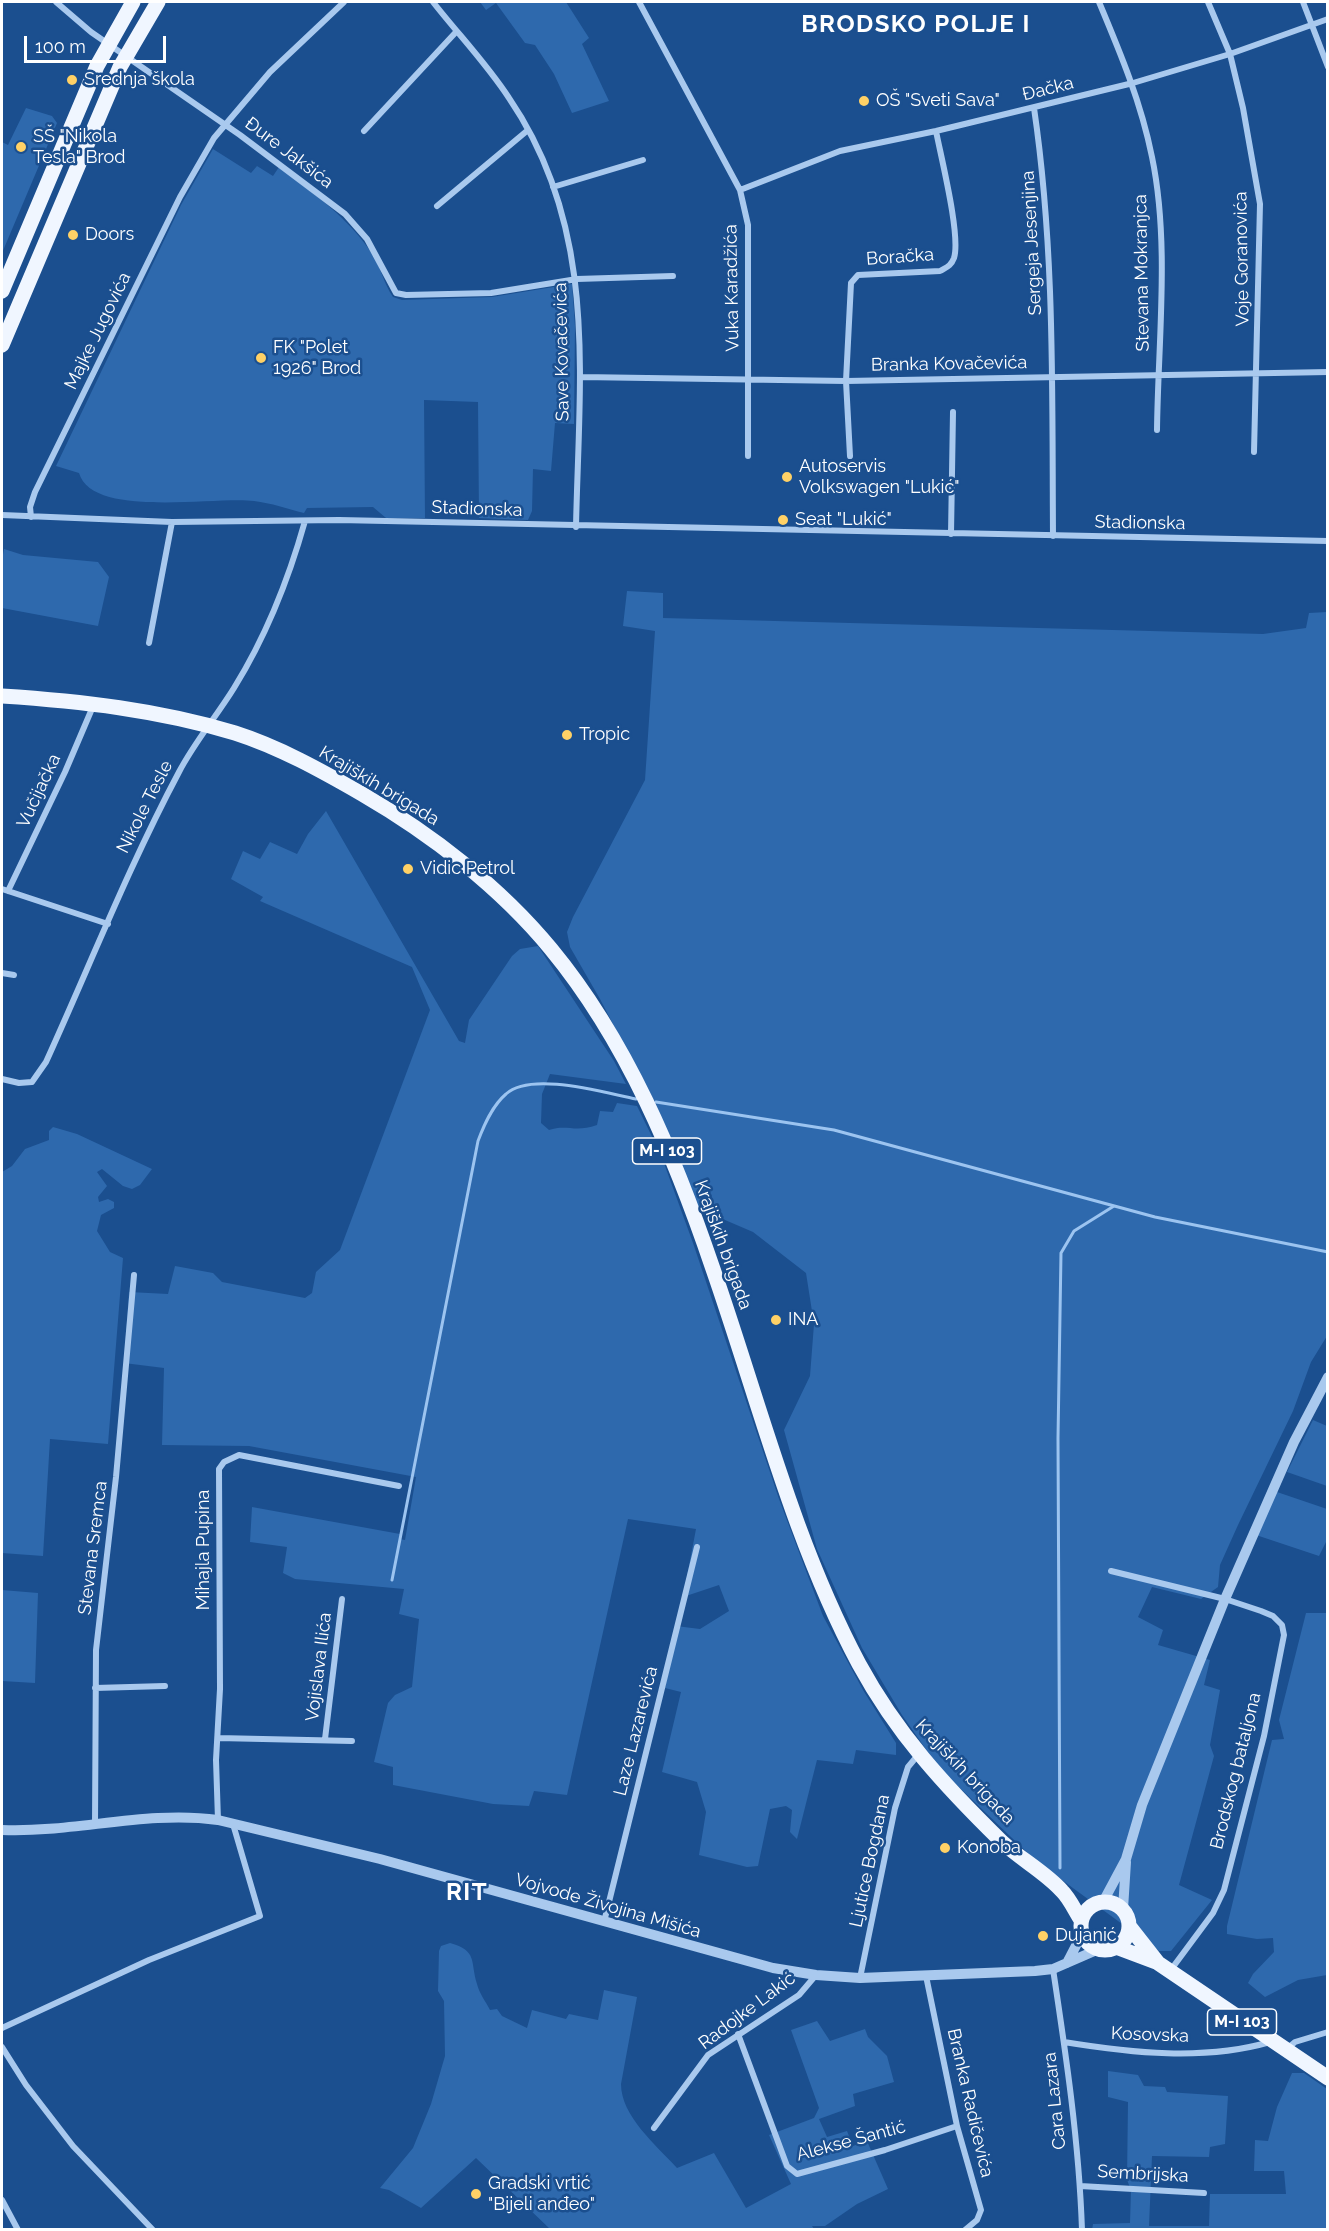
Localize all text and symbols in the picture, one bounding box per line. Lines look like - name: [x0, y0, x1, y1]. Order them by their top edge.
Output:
- district label: BRODSKO POLJE I: [801, 11, 1031, 39]
- scale bar: [27, 24, 170, 62]
- text: 100 m: [35, 36, 86, 57]
- place label: Srednja škola: [84, 69, 195, 91]
- street label: Đačka: [1020, 72, 1076, 106]
- marker: Srednja škola: [65, 73, 79, 87]
- place label: OŠ "Sveti Sava": [876, 90, 1000, 112]
- marker: OŠ "Sveti Sava": [857, 94, 871, 108]
- street label: Đure Jakšića: [241, 113, 337, 193]
- place label: SŠ "Nikola Tesla" Brod: [33, 126, 125, 168]
- marker: SŠ "Nikola Tesla" Brod: [14, 140, 28, 154]
- street label: Sergeja Jesenjina: [1017, 170, 1047, 316]
- street label: Voje Goranovića: [1230, 191, 1254, 327]
- street label: Stevana Mokranjca: [1130, 194, 1154, 352]
- place label: Doors: [85, 224, 134, 246]
- street label: Vuka Karadžića: [720, 224, 744, 352]
- marker: Doors: [66, 228, 80, 242]
- street label: Boračka: [865, 244, 935, 270]
- street label: Majke Jugovića: [60, 269, 136, 393]
- street label: Save Kovačevića: [550, 282, 574, 422]
- place label: FK "Polet 1926" Brod: [273, 337, 361, 380]
- marker: FK "Polet 1926" Brod: [254, 351, 268, 365]
- street label: Branka Kovačevića: [871, 352, 1027, 376]
- place label: Autoservis Volkswagen "Lukić": [799, 456, 960, 498]
- marker: Autoservis Volkswagen "Lukić": [780, 470, 794, 484]
- street label: Stadionska: [431, 497, 523, 521]
- place label: Seat "Lukić": [795, 509, 892, 531]
- street label: Stadionska: [1094, 511, 1186, 535]
- marker: Seat "Lukić": [776, 513, 790, 527]
- place label: Tropic: [579, 724, 630, 746]
- marker: Tropic: [560, 728, 574, 742]
- street label: Krajiških brigada: [315, 742, 443, 830]
- street label: Vučijačka: [13, 751, 65, 831]
- street label: Nikole Tesle: [112, 757, 178, 857]
- place label: Vidic Petrol: [420, 858, 515, 880]
- marker: Vidic Petrol: [401, 862, 415, 876]
- road number: M-I 103: [632, 1138, 702, 1164]
- street label: Krajiških brigada: [690, 1177, 756, 1313]
- place label: INA: [788, 1309, 819, 1331]
- marker: INA: [769, 1313, 783, 1327]
- street label: Stevana Sremca: [74, 1480, 112, 1616]
- street label: Mihajla Pupina: [193, 1490, 215, 1610]
- street label: Vojislava Ilića: [302, 1611, 336, 1723]
- street label: Laze Lazarevića: [609, 1664, 663, 1798]
- street label: Brodskog bataljona: [1206, 1690, 1266, 1852]
- street label: Krajiških brigada: [911, 1715, 1019, 1829]
- street label: Ljutice Bogdana: [845, 1793, 895, 1929]
- place label: Konoba: [957, 1837, 1021, 1859]
- marker: Konoba: [938, 1841, 952, 1855]
- street label: Vojvode Živojina Mišića: [513, 1869, 703, 1943]
- district label: RIT: [446, 1879, 488, 1907]
- place label: Dujanić: [1055, 1925, 1117, 1947]
- marker: Dujanić: [1036, 1929, 1050, 1943]
- street label: Radojke Lakić: [694, 1968, 800, 2054]
- road number: M-I 103: [1208, 2009, 1276, 2035]
- street label: Kosovska: [1111, 2023, 1189, 2047]
- street label: Branka Radičevića: [942, 2026, 998, 2180]
- street label: Cara Lazara: [1039, 2051, 1071, 2151]
- street label: Alekse Šantić: [794, 2116, 908, 2166]
- street label: Sembrijska: [1097, 2161, 1189, 2187]
- place label: Gradski vrtić "Bijeli anđeo": [488, 2173, 595, 2216]
- marker: Gradski vrtić "Bijeli anđeo": [469, 2187, 483, 2201]

